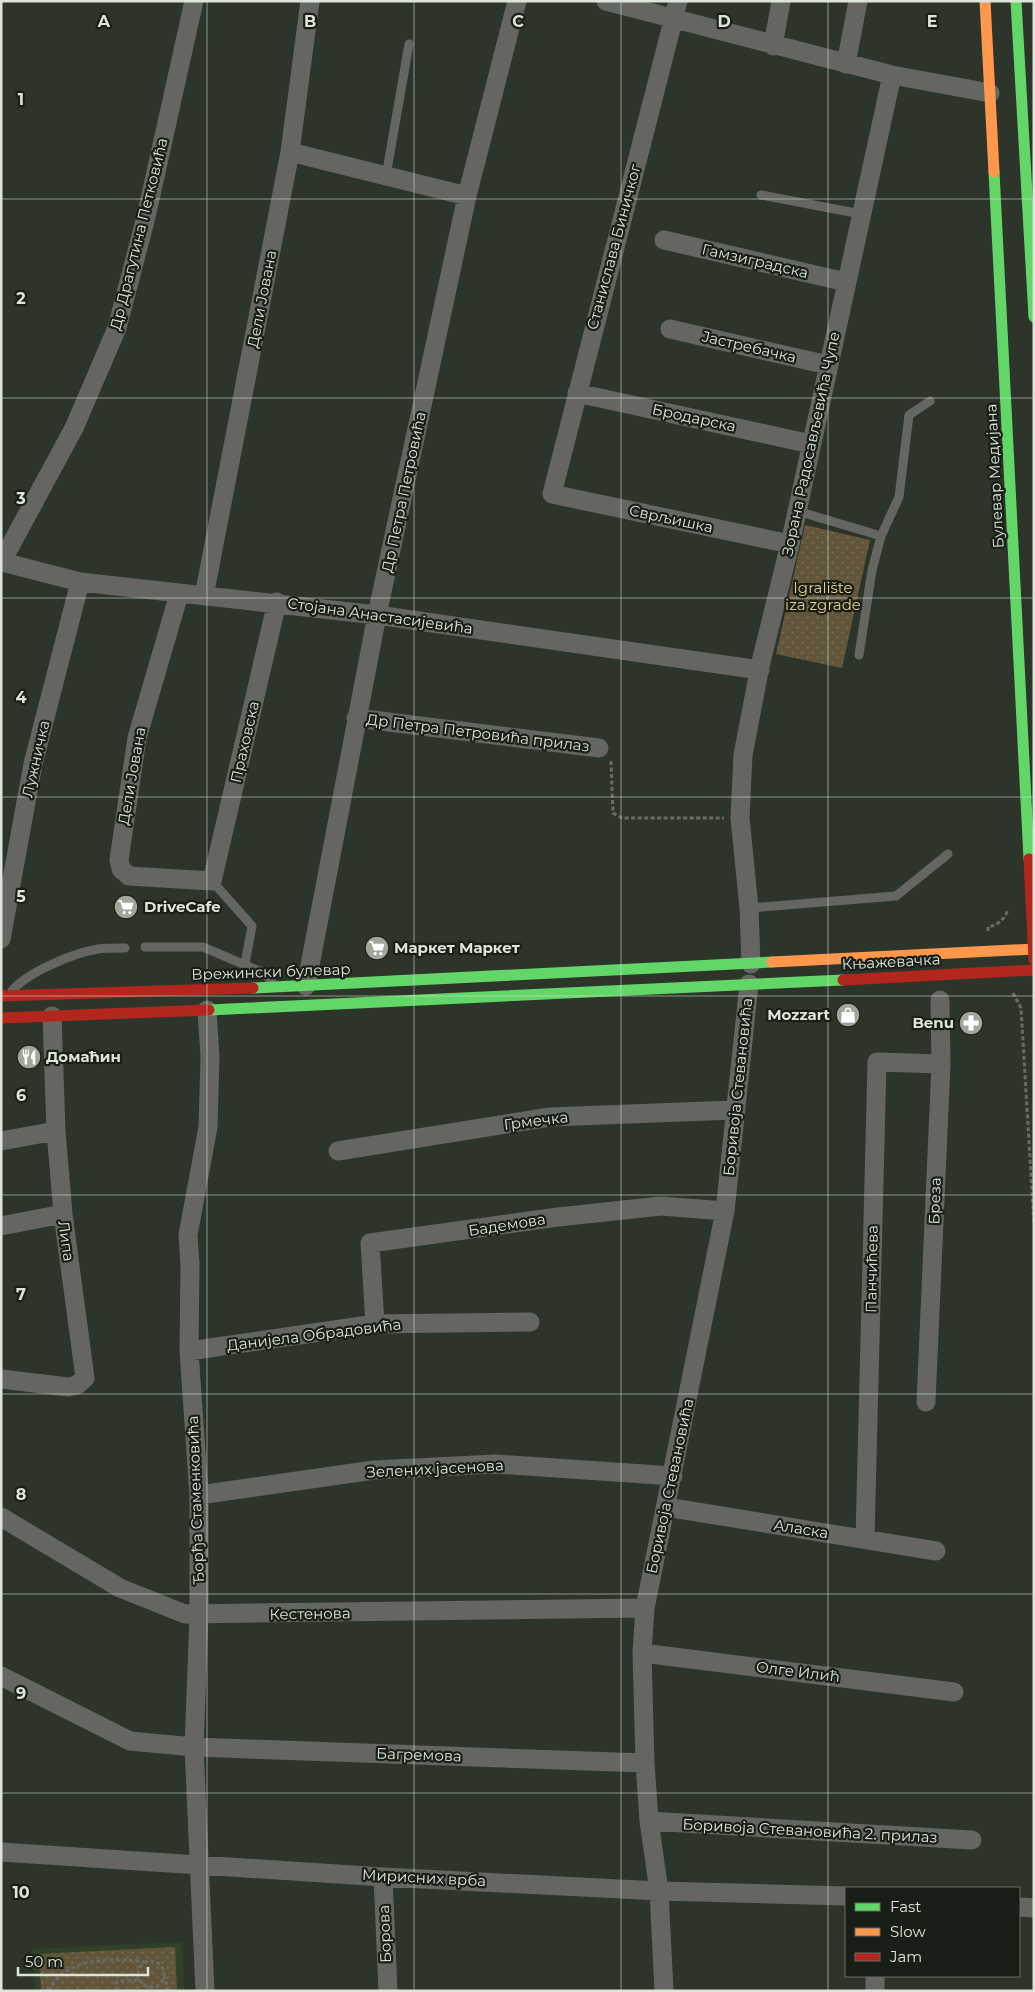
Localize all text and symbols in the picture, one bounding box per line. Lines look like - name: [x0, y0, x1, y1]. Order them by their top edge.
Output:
- text: A: [97, 12, 111, 31]
- text: B: [304, 12, 316, 31]
- text: C: [512, 12, 524, 31]
- text: D: [717, 12, 731, 31]
- text: E: [927, 12, 937, 31]
- text: 1: [18, 90, 24, 109]
- street label: Др Драгутина Петковића: [105, 136, 172, 332]
- street label: Станислава Биничког: [582, 161, 645, 332]
- street label: Гамзиградска: [700, 239, 810, 282]
- street label: Дели Јована: [243, 249, 280, 349]
- text: 2: [16, 289, 26, 308]
- street label: Јастребачка: [700, 326, 798, 367]
- street label: Зорана Радосављевића Чупе: [777, 330, 844, 558]
- street label: Бродарска: [650, 399, 738, 436]
- street label: Булевар Медијана: [981, 403, 1008, 549]
- street label: Др Петра Петровића: [377, 410, 430, 574]
- text: 3: [15, 489, 26, 508]
- street label: Сврљишка: [627, 500, 715, 537]
- park label: Igralište iza zgrade: [785, 578, 861, 614]
- street label: Стојана Анастасијевића: [286, 593, 474, 638]
- text: 4: [15, 688, 27, 707]
- street label: Праховска: [226, 699, 263, 785]
- street label: Др Петра Петровића прилаз: [365, 709, 591, 756]
- street label: Лужничка: [17, 718, 54, 800]
- street label: Дели Јована: [114, 726, 149, 826]
- text: 5: [16, 887, 26, 906]
- supermarket icon: DriveCafe: [113, 894, 139, 920]
- place label: DriveCafe: [144, 897, 221, 916]
- supermarket icon: Маркет Маркет: [364, 935, 390, 961]
- place label: Маркет Маркет: [394, 938, 520, 957]
- street label: Књажевачка: [841, 949, 941, 974]
- street label: Врежински булевар: [191, 959, 351, 984]
- street label: Боривоја Стевановића: [719, 997, 756, 1177]
- shop icon: Mozzart: [835, 1002, 861, 1028]
- place label: Mozzart: [767, 1005, 830, 1024]
- pharmacy icon: Benu: [958, 1010, 984, 1036]
- place label: Benu: [912, 1013, 954, 1032]
- restaurant icon: Домаћин: [16, 1044, 42, 1070]
- place label: Домаћин: [46, 1047, 121, 1066]
- text: 6: [16, 1086, 26, 1105]
- street label: Грмечка: [503, 1107, 569, 1134]
- street label: Бреза: [924, 1177, 945, 1225]
- street label: Бадемова: [467, 1209, 547, 1240]
- street label: Липа: [54, 1219, 79, 1263]
- street label: Панчићева: [861, 1225, 882, 1313]
- text: 7: [16, 1285, 26, 1304]
- street label: Данијела Обрадовића: [226, 1314, 402, 1355]
- street label: Боривоја Стевановића: [642, 1397, 697, 1575]
- street label: Ђорђа Стаменковића: [183, 1415, 208, 1585]
- street label: Зелених јасенова: [366, 1455, 504, 1482]
- text: 8: [16, 1485, 26, 1504]
- street label: Аласка: [772, 1515, 830, 1542]
- street label: Кестенова: [269, 1603, 351, 1624]
- street label: Олге Илић: [755, 1657, 841, 1686]
- text: 9: [16, 1684, 26, 1703]
- street label: Багремова: [376, 1744, 462, 1765]
- street label: Боривоја Стевановића 2. прилаз: [682, 1814, 938, 1847]
- street label: Мирисних врба: [362, 1865, 486, 1890]
- text: 10: [12, 1883, 30, 1902]
- legend: [845, 1887, 1020, 1977]
- text: Fast: [890, 1897, 921, 1916]
- street label: Борова: [374, 1905, 395, 1963]
- text: Slow: [890, 1922, 926, 1941]
- scale bar: [18, 1944, 148, 1976]
- text: Jam: [889, 1947, 922, 1966]
- text: 50 m: [25, 1952, 63, 1971]

